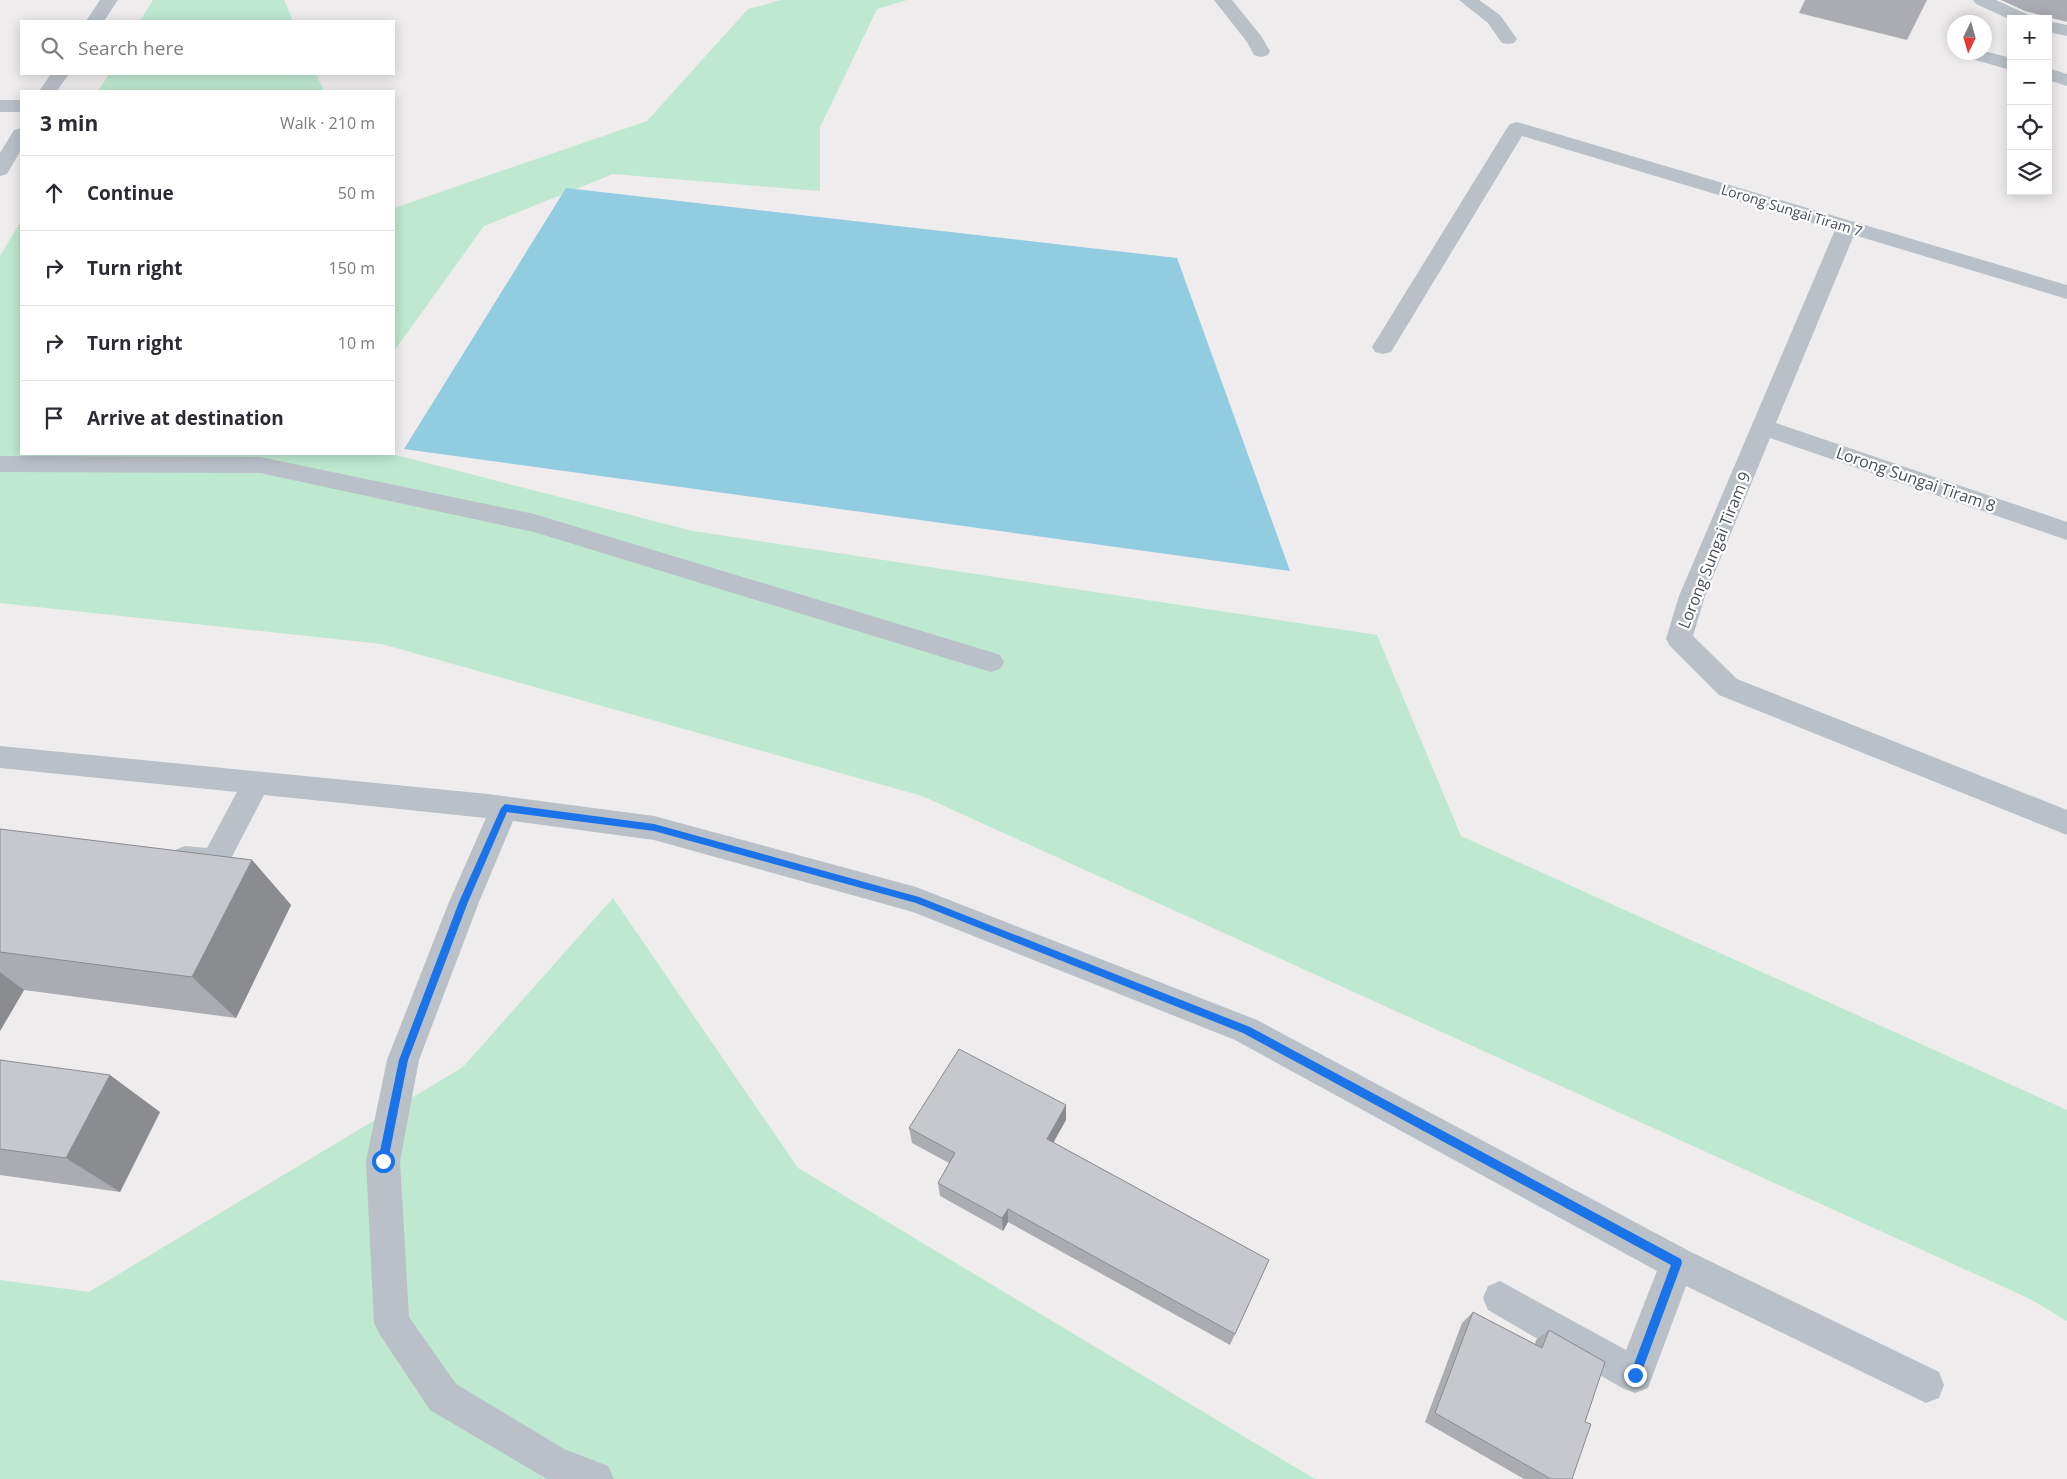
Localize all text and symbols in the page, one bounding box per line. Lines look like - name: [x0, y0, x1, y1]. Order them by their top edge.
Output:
- north arrow: [1947, 15, 1992, 60]
- map controls: [2007, 15, 2052, 195]
- button: +: [2007, 15, 2052, 60]
- search box: [20, 20, 395, 75]
- icon: search: [38, 34, 66, 62]
- text: Search here: [78, 35, 184, 61]
- button: −: [2007, 60, 2052, 105]
- button: locate: [2007, 105, 2052, 150]
- text: 3 min: [40, 109, 98, 137]
- text: Walk · 210 m: [280, 112, 375, 134]
- button: layers: [2007, 150, 2052, 195]
- icon: ahead: [40, 179, 68, 207]
- text: Continue: [87, 180, 174, 206]
- street label: Lorong Sungai Tiram 7: [1719, 180, 1865, 240]
- text: 50 m: [338, 182, 375, 204]
- icon: right: [40, 254, 68, 282]
- text: Turn right: [87, 255, 182, 281]
- text: 150 m: [329, 257, 375, 279]
- icon: right: [40, 329, 68, 357]
- text: Turn right: [87, 330, 182, 356]
- text: 10 m: [338, 332, 375, 354]
- icon: arrive: [40, 404, 68, 432]
- text: Arrive at destination: [87, 405, 284, 431]
- street label: Lorong Sungai Tiram 8: [1833, 441, 1999, 517]
- street label: Lorong Sungai Tiram 9: [1672, 468, 1756, 632]
- route start: [372, 1150, 395, 1173]
- route end: [1624, 1364, 1647, 1387]

